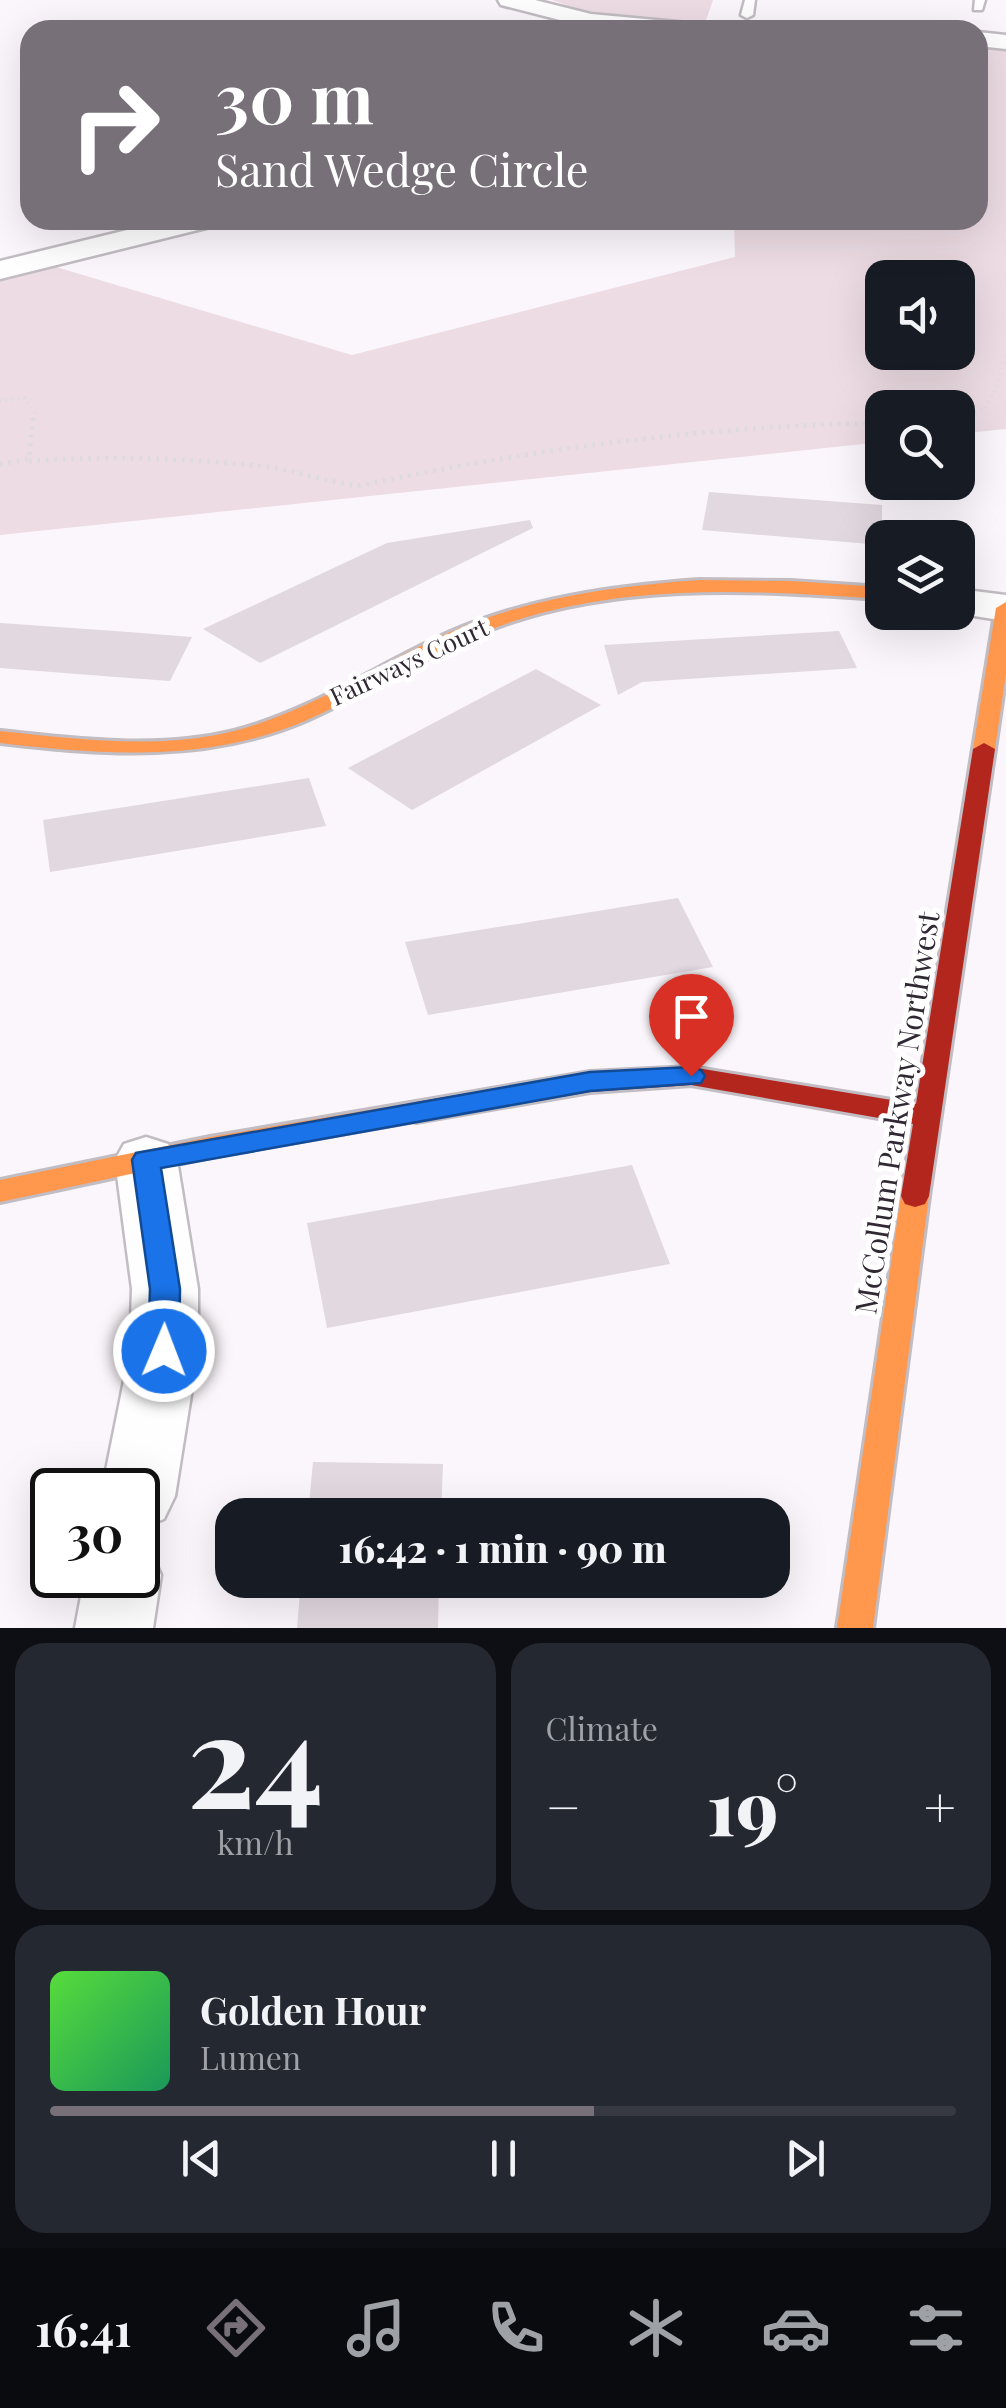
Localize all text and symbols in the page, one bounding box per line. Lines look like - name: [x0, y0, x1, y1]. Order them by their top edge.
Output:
- text: 30 m: [215, 48, 374, 142]
- icon: right: [50, 60, 180, 190]
- text: Sand Wedge Circle: [215, 138, 589, 198]
- map controls: [865, 260, 975, 630]
- button: sound: [865, 260, 975, 370]
- button: search: [865, 390, 975, 500]
- button: layers: [865, 520, 975, 630]
- street label: Fairways Court: [324, 609, 494, 712]
- street label: McCollum Parkway Northwest: [844, 908, 948, 1317]
- pin: [649, 974, 734, 1077]
- icon: arrive: [664, 989, 719, 1044]
- position arrow: [112, 1299, 216, 1403]
- speed limit sign: 30: [30, 1468, 160, 1598]
- text: 16:42 · 1 min · 90 m: [338, 1522, 667, 1573]
- text: 24: [187, 1668, 324, 1842]
- text: Climate: [546, 1706, 658, 1749]
- text: 19°: [707, 1755, 798, 1855]
- text: −: [546, 1768, 581, 1842]
- text: +: [924, 1768, 956, 1842]
- text: km/h: [217, 1820, 294, 1863]
- text: Golden Hour: [200, 1984, 426, 2035]
- text: Lumen: [200, 2035, 301, 2078]
- icon: previous: [174, 2131, 229, 2186]
- icon: pause: [476, 2131, 531, 2186]
- icon: next: [778, 2131, 833, 2186]
- icon: directions: [201, 2293, 271, 2363]
- icon: music: [341, 2293, 411, 2363]
- icon: phone: [481, 2293, 551, 2363]
- icon: climate: [621, 2293, 691, 2363]
- icon: car: [761, 2293, 831, 2363]
- icon: filters: [901, 2293, 971, 2363]
- text: 16:41: [35, 2298, 131, 2358]

